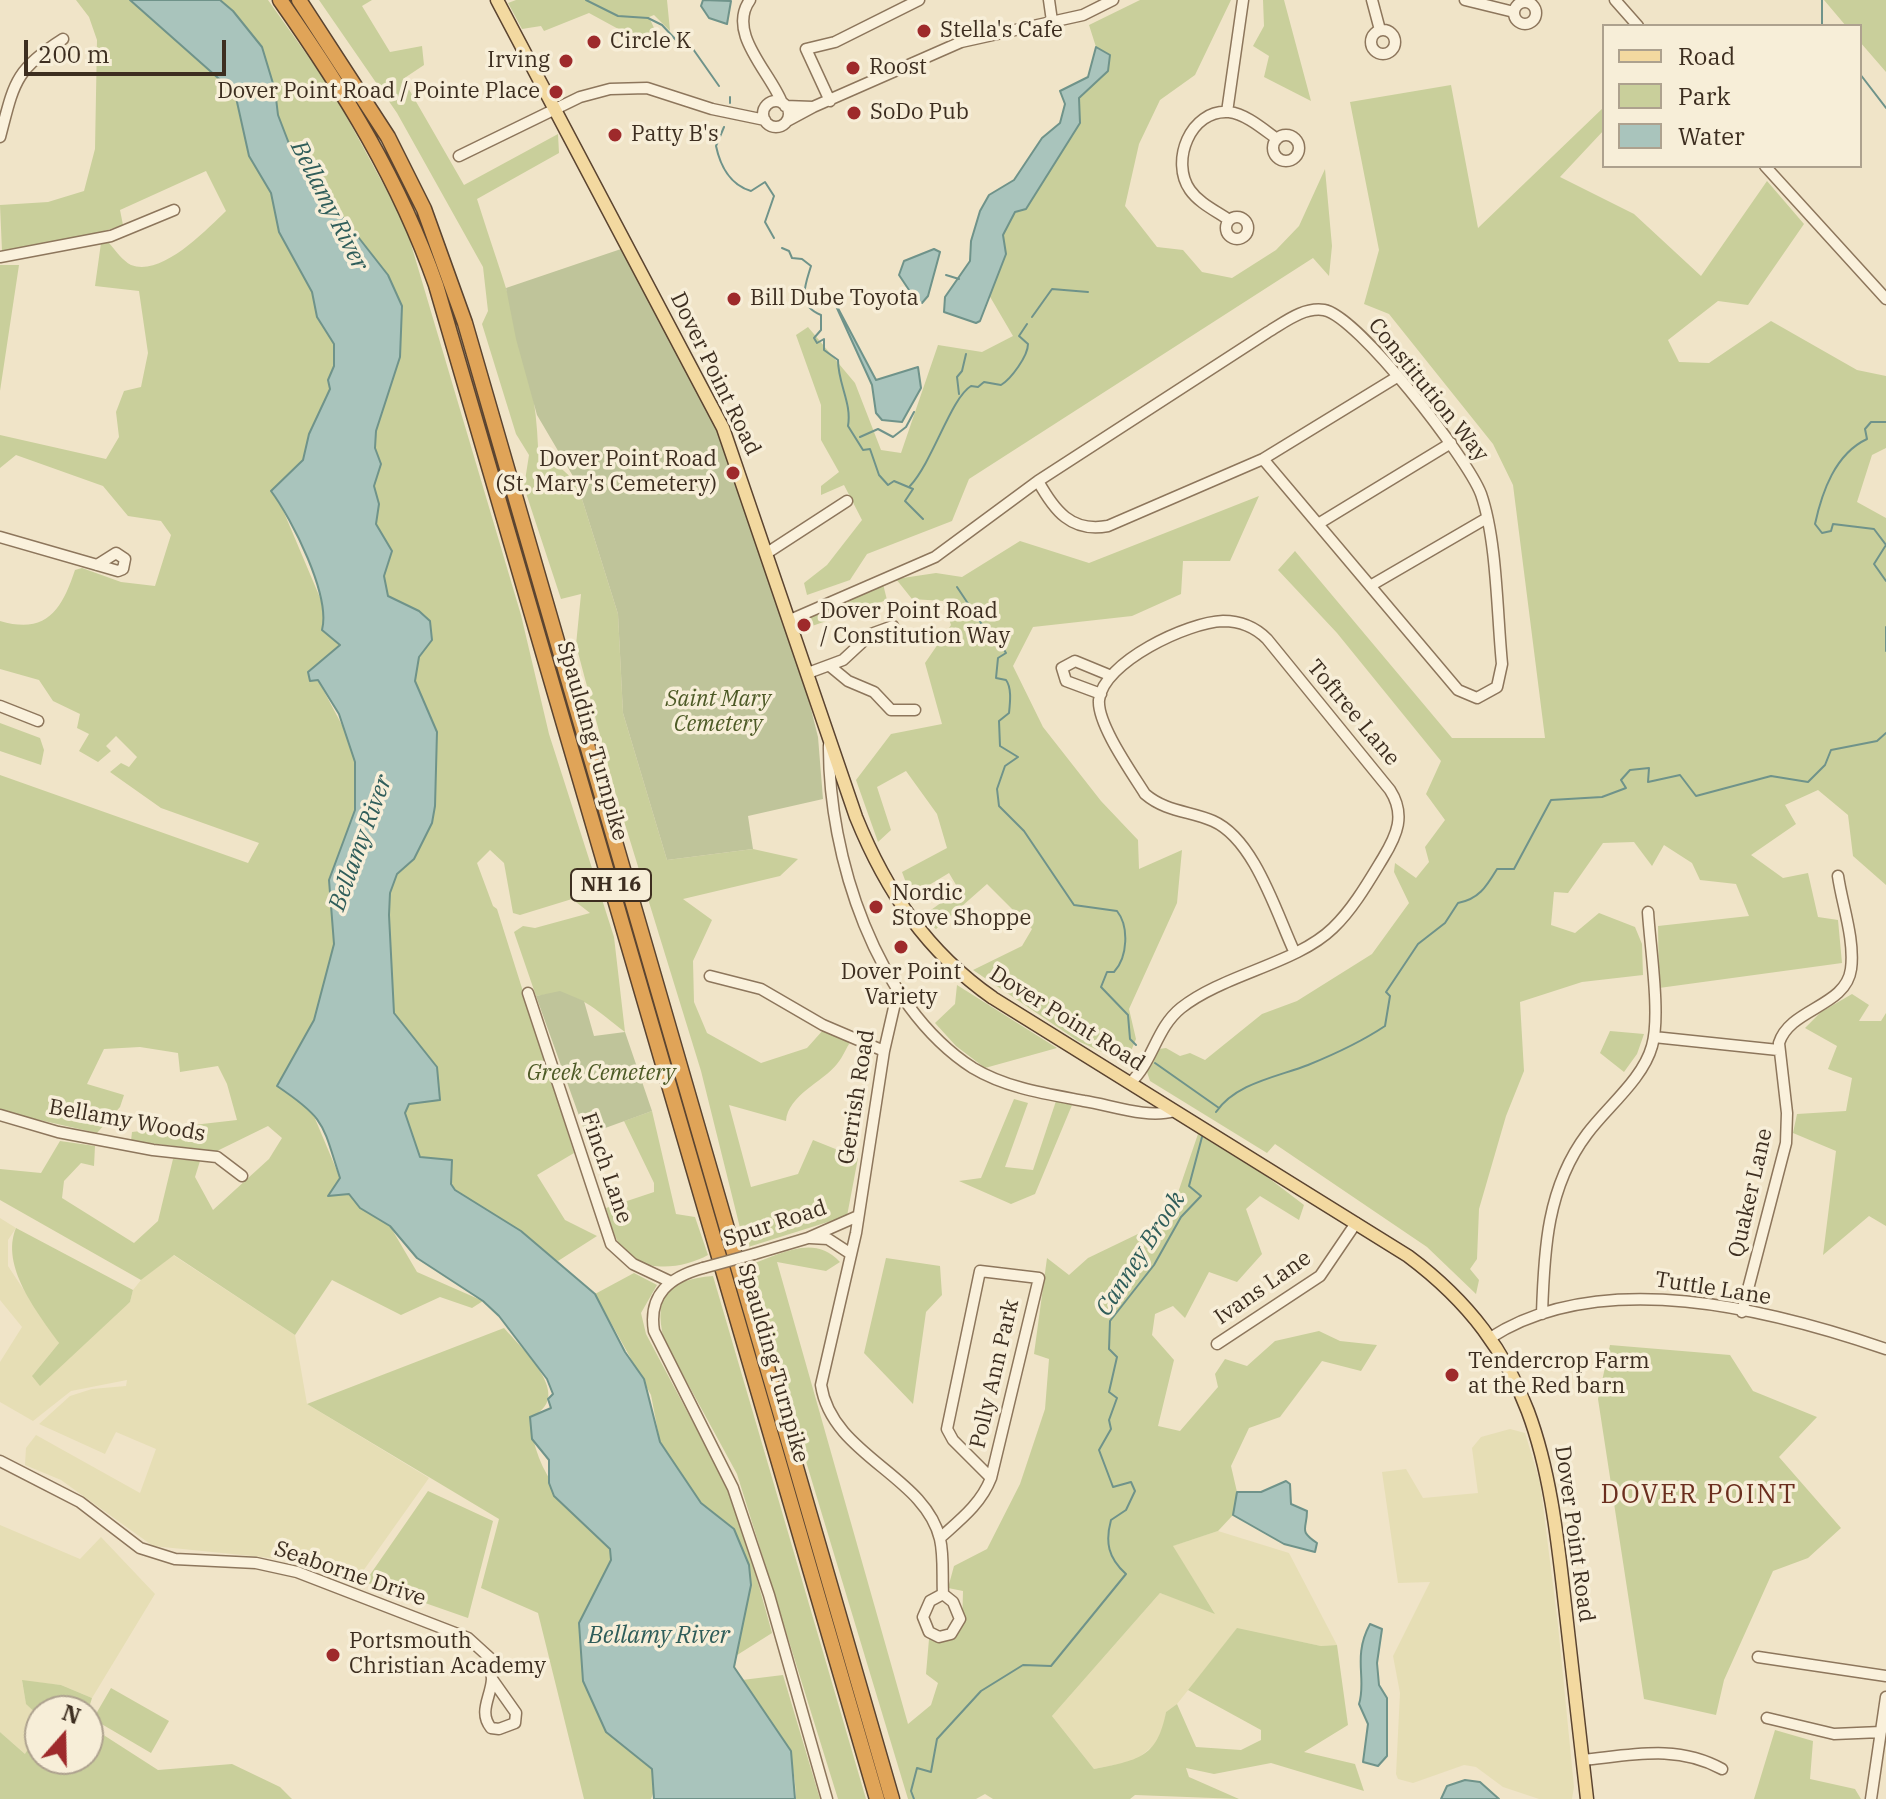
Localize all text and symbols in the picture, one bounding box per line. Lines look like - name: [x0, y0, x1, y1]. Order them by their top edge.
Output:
- place label: Stella's Cafe: [940, 18, 1063, 44]
- marker: Stella's Cafe: [915, 22, 933, 40]
- scale bar: [28, 24, 230, 74]
- legend: [1602, 24, 1862, 168]
- place label: Circle K: [610, 29, 691, 55]
- marker: Circle K: [585, 33, 603, 51]
- text: 200 m: [38, 38, 110, 70]
- text: Road: [1678, 40, 1735, 72]
- place label: Irving: [487, 48, 550, 74]
- marker: Irving: [557, 52, 575, 70]
- place label: Roost: [869, 55, 927, 81]
- marker: Roost: [844, 59, 862, 77]
- place label: Dover Point Road / Pointe Place: [217, 79, 540, 105]
- text: Park: [1678, 80, 1730, 112]
- marker: Dover Point Road / Pointe Place: [547, 83, 565, 101]
- place label: SoDo Pub: [870, 100, 969, 126]
- marker: SoDo Pub: [845, 104, 863, 122]
- text: Water: [1678, 120, 1745, 152]
- place label: Patty B's: [631, 122, 719, 148]
- marker: Patty B's: [606, 126, 624, 144]
- water label: Bellamy River: [284, 136, 374, 276]
- place label: Bill Dube Toyota: [750, 286, 919, 312]
- street label: Dover Point Road: [664, 288, 766, 460]
- marker: Bill Dube Toyota: [725, 290, 743, 308]
- street label: Constitution Way: [1362, 313, 1494, 467]
- place label: Dover Point Road (St. Mary's Cemetery): [496, 447, 717, 498]
- marker: Dover Point Road (St. Mary's Cemetery): [724, 464, 742, 482]
- place label: Dover Point Road / Constitution Way: [820, 599, 1010, 650]
- marker: Dover Point Road / Constitution Way: [795, 616, 813, 634]
- street label: Spaulding Turnpike: [551, 638, 633, 844]
- street label: Toftree Lane: [1301, 655, 1405, 771]
- park label: Saint Mary Cemetery: [665, 687, 771, 738]
- water label: Bellamy River: [323, 771, 399, 915]
- road number: NH 16: [571, 869, 651, 901]
- place label: Nordic Stove Shoppe: [892, 881, 1031, 932]
- marker: Nordic Stove Shoppe: [867, 898, 885, 916]
- marker: Dover Point Variety: [892, 938, 910, 956]
- place label: Dover Point Variety: [841, 960, 961, 1012]
- street label: Dover Point Road: [985, 961, 1149, 1077]
- street label: Gerrish Road: [833, 1028, 881, 1166]
- park label: Greek Cemetery: [527, 1061, 675, 1087]
- street label: Bellamy Woods: [46, 1094, 208, 1148]
- street label: Finch Lane: [575, 1109, 637, 1227]
- street label: Quaker Lane: [1723, 1126, 1779, 1260]
- water label: Canney Brook: [1090, 1186, 1192, 1322]
- street label: Spur Road: [720, 1195, 830, 1253]
- street label: Ivans Lane: [1210, 1245, 1316, 1331]
- street label: Spaulding Turnpike: [732, 1260, 814, 1466]
- street label: Tuttle Lane: [1653, 1267, 1773, 1311]
- street label: Polly Ann Park: [965, 1297, 1025, 1451]
- place label: Tendercrop Farm at the Red barn: [1468, 1349, 1650, 1400]
- marker: Tendercrop Farm at the Red barn: [1443, 1366, 1461, 1384]
- street label: Dover Point Road: [1549, 1444, 1599, 1624]
- district label: DOVER POINT: [1600, 1479, 1798, 1511]
- street label: Seaborne Drive: [271, 1536, 429, 1612]
- water label: Bellamy River: [588, 1622, 730, 1650]
- place label: Portsmouth Christian Academy: [349, 1629, 546, 1680]
- marker: Portsmouth Christian Academy: [324, 1646, 342, 1664]
- north arrow: [24, 1695, 104, 1775]
- text: N: [59, 1697, 85, 1730]

